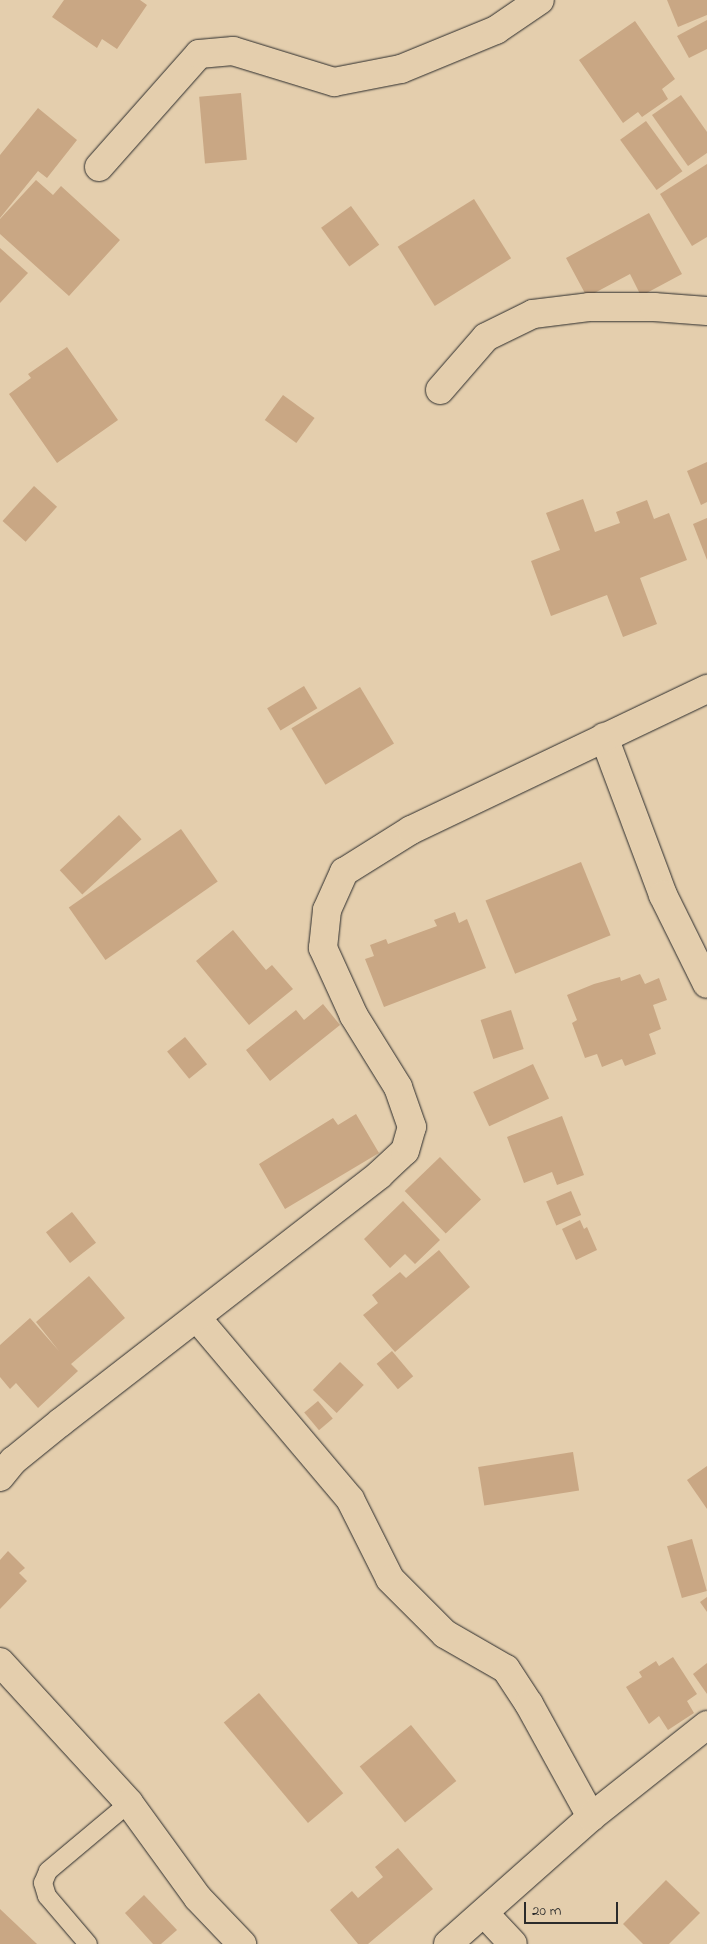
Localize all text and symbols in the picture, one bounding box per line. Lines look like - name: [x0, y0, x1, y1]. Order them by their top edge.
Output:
- scale bar: [527, 1892, 621, 1924]
- text: 20 m: [532, 1900, 561, 1922]

